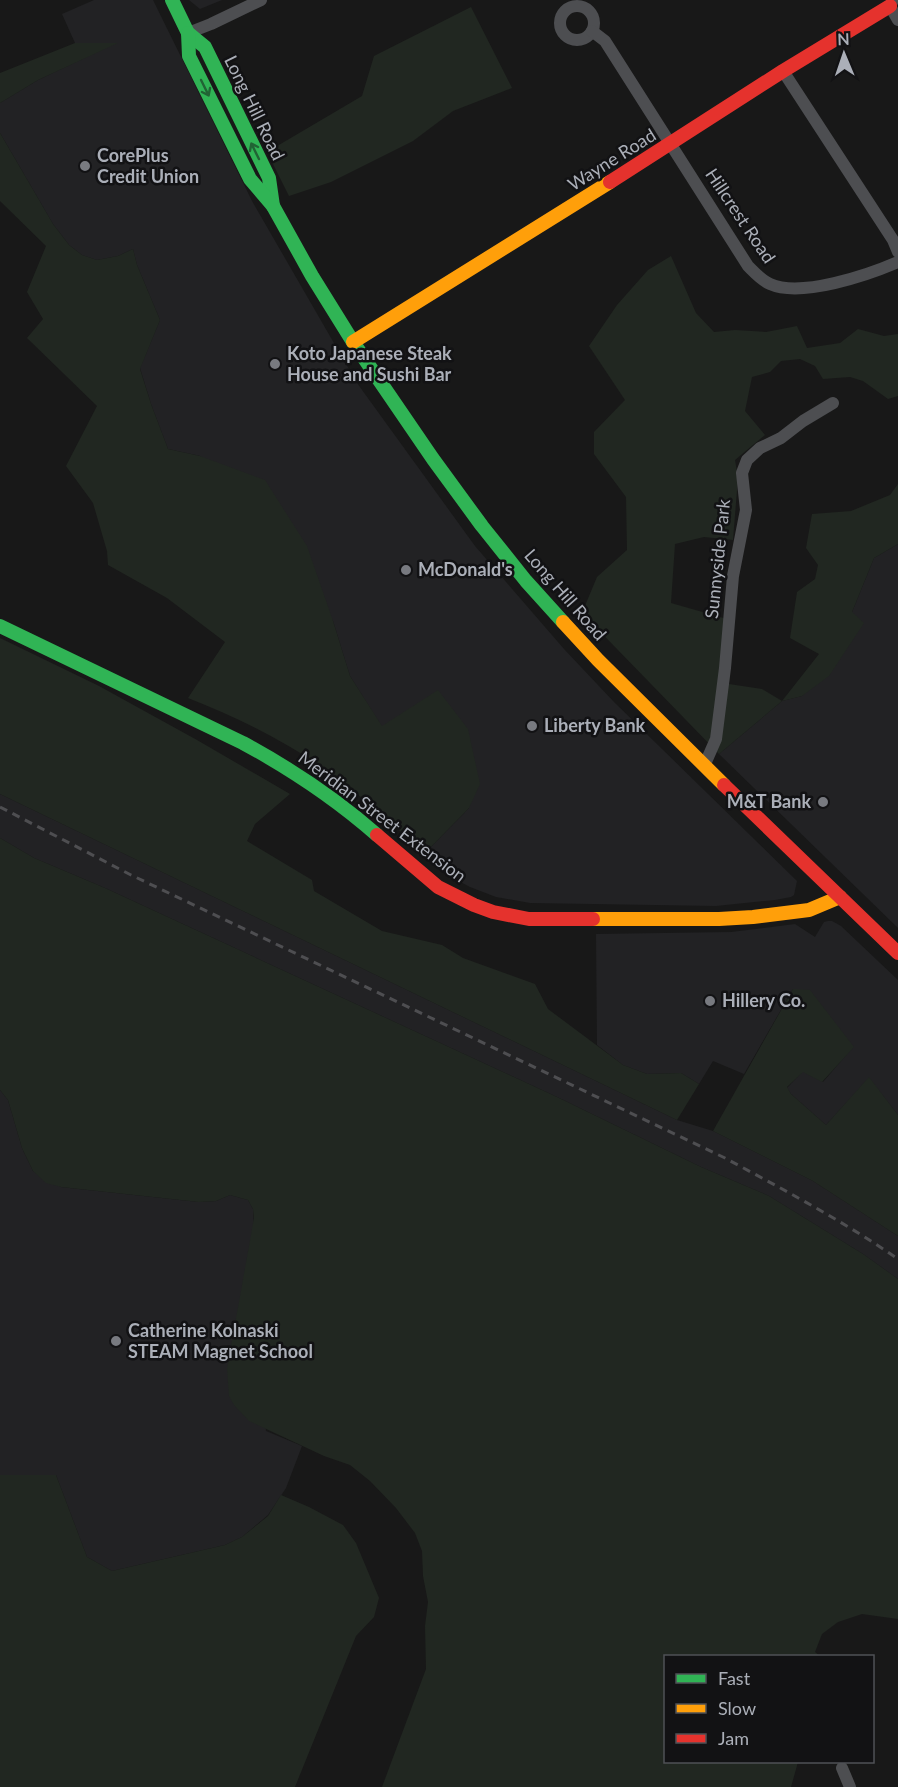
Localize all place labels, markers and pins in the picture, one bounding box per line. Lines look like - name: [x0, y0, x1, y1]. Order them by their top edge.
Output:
- place label: CorePlus Credit Union: [97, 144, 199, 187]
- marker: CorePlus Credit Union: [78, 159, 92, 173]
- place label: Koto Japanese Steak House and Sushi Bar: [287, 342, 452, 385]
- marker: Koto Japanese Steak House and Sushi Bar: [268, 357, 282, 371]
- place label: McDonald's: [418, 558, 513, 580]
- marker: McDonald's: [399, 563, 413, 577]
- place label: Liberty Bank: [544, 714, 646, 736]
- marker: Liberty Bank: [525, 719, 539, 733]
- place label: M&T Bank: [727, 790, 811, 812]
- marker: M&T Bank: [816, 795, 830, 809]
- place label: Hillery Co.: [722, 989, 805, 1011]
- marker: Hillery Co.: [703, 994, 717, 1008]
- place label: Catherine Kolnaski STEAM Magnet School: [128, 1319, 313, 1362]
- marker: Catherine Kolnaski STEAM Magnet School: [109, 1334, 123, 1348]

